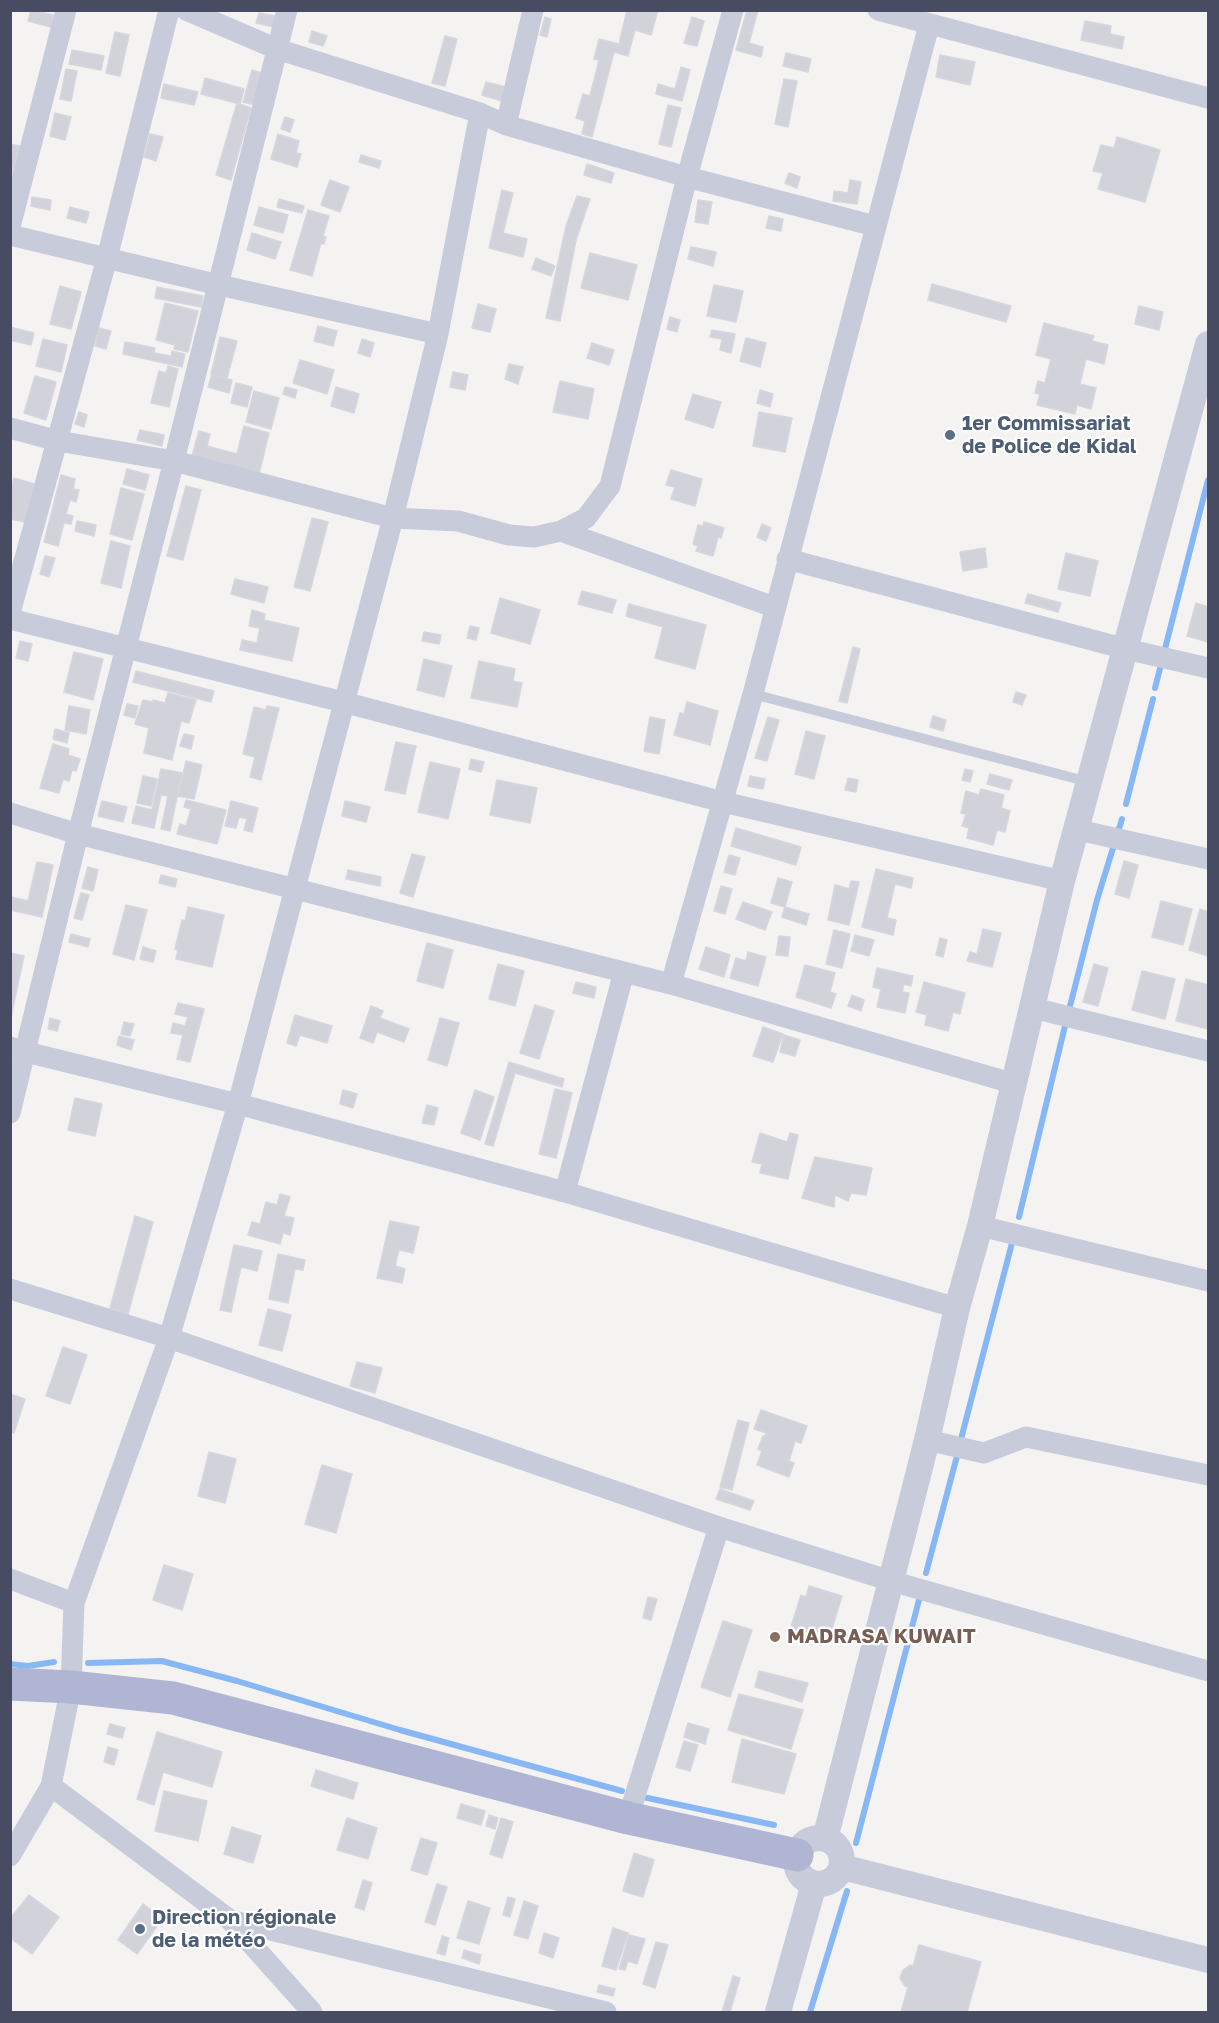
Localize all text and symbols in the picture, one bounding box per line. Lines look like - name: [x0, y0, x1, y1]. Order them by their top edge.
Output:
- place label: 1er Commissariat de Police de Kidal: [962, 412, 1136, 459]
- marker: 1er Commissariat de Police de Kidal: [943, 428, 957, 442]
- place label: MADRASA KUWAIT: [787, 1625, 976, 1649]
- marker: MADRASA KUWAIT: [768, 1630, 782, 1644]
- place label: Direction régionale de la météo: [152, 1906, 336, 1953]
- marker: Direction régionale de la météo: [133, 1922, 147, 1936]

